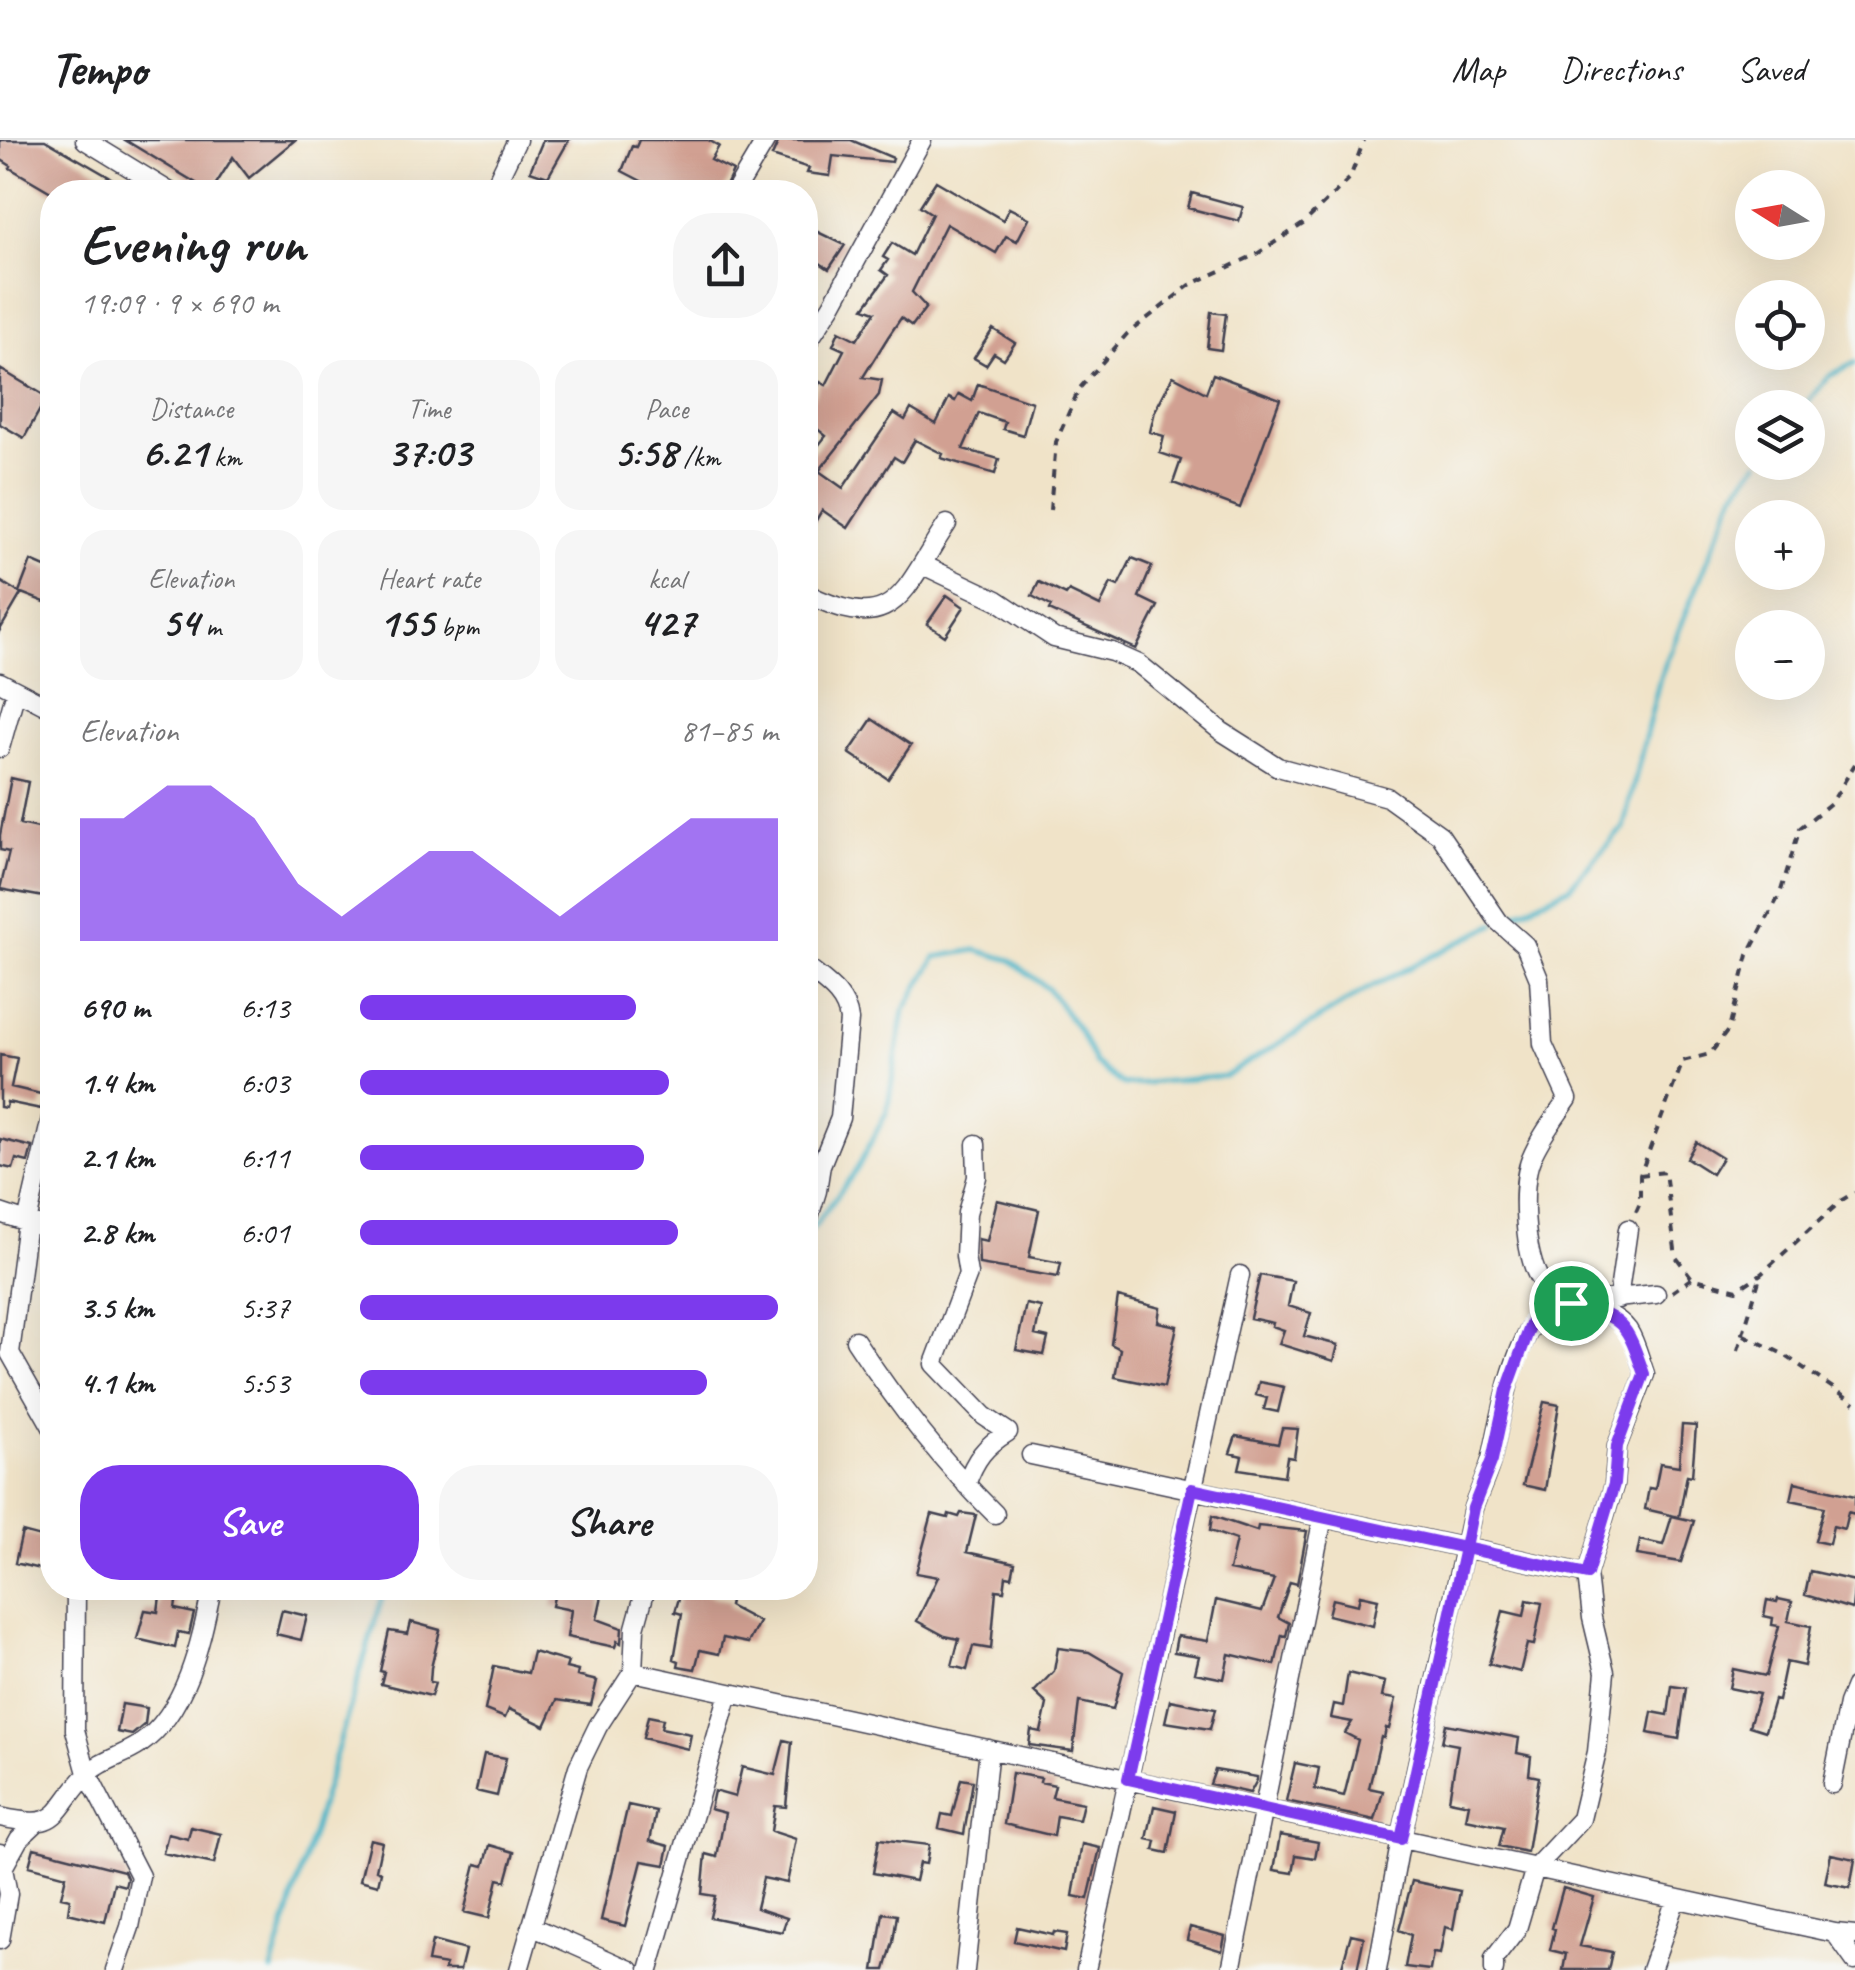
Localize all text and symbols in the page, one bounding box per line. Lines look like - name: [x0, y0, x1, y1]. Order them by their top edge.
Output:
- text: Tempo: [50, 39, 147, 99]
- text: Map: [1452, 47, 1505, 92]
- text: Directions: [1560, 47, 1682, 92]
- text: Saved: [1737, 47, 1805, 92]
- north arrow: [1735, 170, 1825, 260]
- map controls: [1735, 170, 1825, 700]
- text: Evening run: [80, 209, 305, 279]
- button: share: [673, 213, 778, 318]
- button: locate: [1735, 280, 1825, 370]
- text: 19:09 · 9 × 690 m: [80, 282, 278, 323]
- button: layers: [1735, 390, 1825, 480]
- text: Distance: [150, 391, 233, 426]
- text: Time: [408, 391, 450, 426]
- text: Pace: [645, 391, 688, 426]
- text: 6.21: [141, 426, 207, 479]
- text: 37:03: [387, 426, 471, 479]
- text: 5:58: [613, 426, 677, 479]
- text: km: [207, 439, 241, 474]
- text: /km: [677, 439, 720, 474]
- button: +: [1735, 500, 1825, 590]
- text: Elevation: [148, 561, 234, 596]
- text: Heart rate: [378, 561, 480, 596]
- text: kcal: [648, 561, 685, 596]
- text: 54: [162, 596, 199, 649]
- text: 155: [379, 596, 434, 649]
- text: 427: [638, 596, 695, 649]
- text: m: [199, 609, 221, 644]
- text: bpm: [434, 609, 479, 644]
- button: −: [1735, 610, 1825, 700]
- text: Elevation: [80, 710, 178, 751]
- text: 81–85 m: [680, 710, 778, 751]
- text: 690 m: [80, 987, 149, 1028]
- text: 6:13: [240, 987, 290, 1028]
- text: 1.4 km: [80, 1062, 154, 1103]
- text: 6:03: [240, 1062, 290, 1103]
- text: 2.1 km: [80, 1137, 154, 1178]
- text: 6:11: [240, 1137, 290, 1178]
- text: 2.8 km: [80, 1212, 154, 1253]
- text: 6:01: [240, 1212, 290, 1253]
- pin: [1529, 1261, 1614, 1346]
- icon: arrive: [1544, 1276, 1599, 1331]
- text: 3.5 km: [80, 1287, 154, 1328]
- text: 5:37: [240, 1287, 290, 1328]
- text: 4.1 km: [80, 1362, 154, 1403]
- text: 5:53: [240, 1362, 290, 1403]
- button: Save: [80, 1465, 419, 1580]
- button: Share: [439, 1465, 778, 1580]

